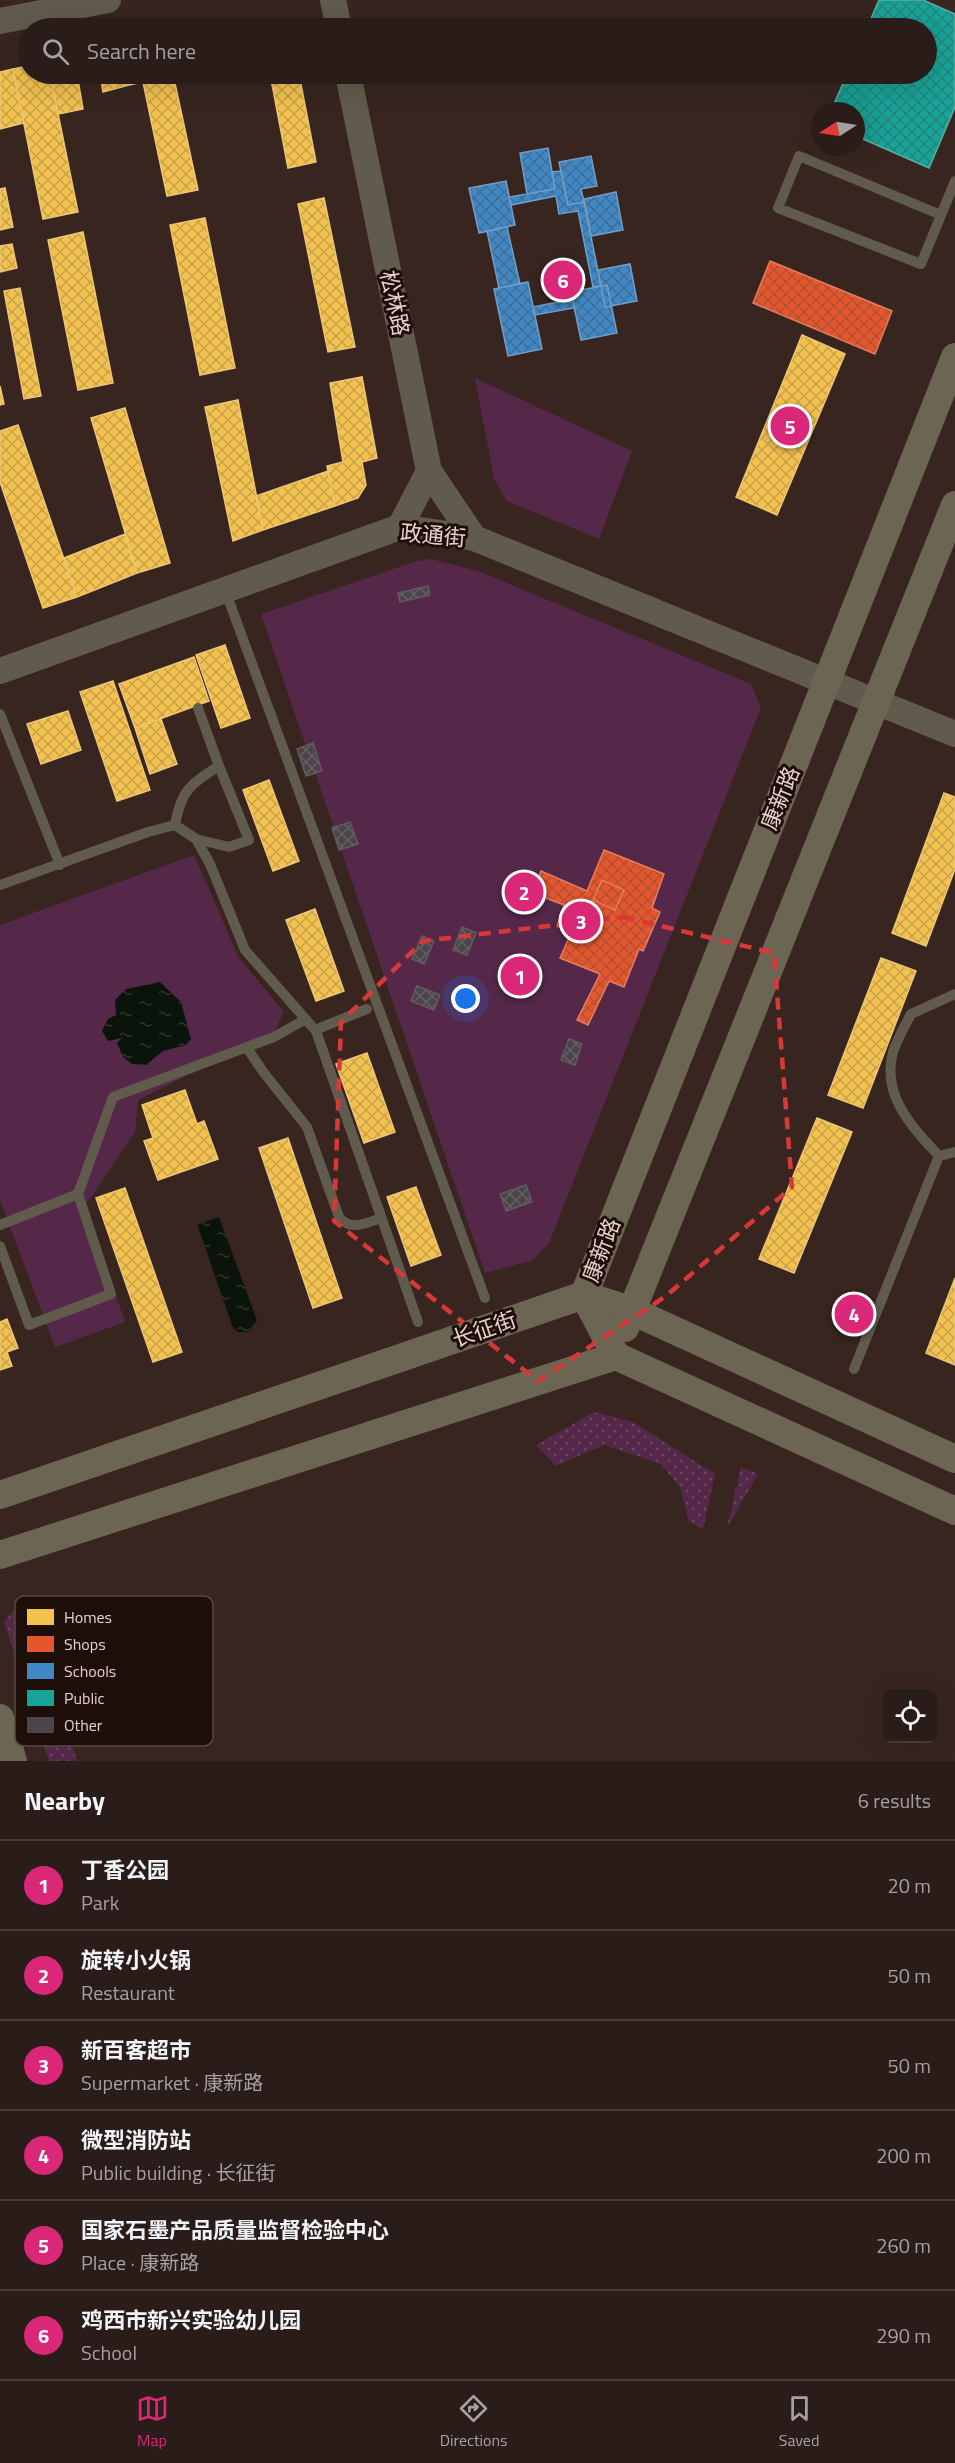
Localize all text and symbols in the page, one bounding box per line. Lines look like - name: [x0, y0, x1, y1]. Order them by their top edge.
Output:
- search box: [18, 18, 937, 84]
- text: Search here: [87, 34, 196, 68]
- icon: search: [39, 35, 72, 68]
- north arrow: [811, 102, 865, 156]
- pin: 6: [544, 258, 582, 302]
- street label: 松林路: [372, 267, 418, 339]
- pin: 5: [770, 404, 810, 448]
- street label: 政通街: [399, 515, 467, 555]
- street label: 康新路: [752, 761, 808, 835]
- pin: 2: [504, 870, 544, 914]
- pin: 3: [562, 898, 600, 944]
- pin: 1: [500, 954, 540, 998]
- your location: [451, 984, 480, 1013]
- street label: 康新路: [573, 1213, 629, 1287]
- pin: 4: [834, 1292, 874, 1336]
- street label: 长征街: [447, 1302, 521, 1356]
- legend: [15, 1596, 213, 1746]
- text: Homes: [64, 1605, 112, 1629]
- text: Shops: [64, 1632, 106, 1656]
- text: Schools: [64, 1659, 116, 1683]
- text: Public: [64, 1686, 105, 1710]
- map controls: [883, 1689, 937, 1743]
- button: locate: [883, 1689, 937, 1743]
- text: Other: [64, 1713, 103, 1737]
- text: Nearby: [24, 1781, 105, 1820]
- text: 6 results: [858, 1785, 931, 1816]
- text: 丁香公园: [81, 1853, 169, 1887]
- text: 1: [38, 1870, 49, 1901]
- text: 20 m: [887, 1870, 931, 1901]
- text: Park: [81, 1887, 119, 1918]
- text: 旋转小火锅: [81, 1943, 191, 1977]
- text: 2: [38, 1960, 49, 1991]
- text: 50 m: [887, 1960, 931, 1991]
- text: Restaurant: [81, 1977, 175, 2008]
- text: 新百客超市: [81, 2033, 191, 2067]
- text: 3: [38, 2050, 49, 2081]
- text: 50 m: [887, 2050, 931, 2081]
- text: Supermarket · 康新路: [81, 2067, 263, 2098]
- text: 微型消防站: [81, 2123, 191, 2157]
- text: 4: [38, 2140, 49, 2171]
- text: 200 m: [876, 2140, 931, 2171]
- text: Public building · 长征街: [81, 2157, 275, 2188]
- text: 国家石墨产品质量监督检验中心: [81, 2213, 389, 2247]
- text: 5: [38, 2230, 49, 2261]
- text: 260 m: [876, 2230, 931, 2261]
- text: Place · 康新路: [81, 2247, 199, 2278]
- text: 鸡西市新兴实验幼儿园: [81, 2303, 301, 2337]
- text: 6: [38, 2320, 49, 2351]
- text: 290 m: [876, 2320, 931, 2351]
- text: School: [81, 2337, 137, 2368]
- tab: Map: [136, 2392, 169, 2452]
- tab: Directions: [440, 2392, 508, 2452]
- tab: Saved: [779, 2392, 819, 2452]

